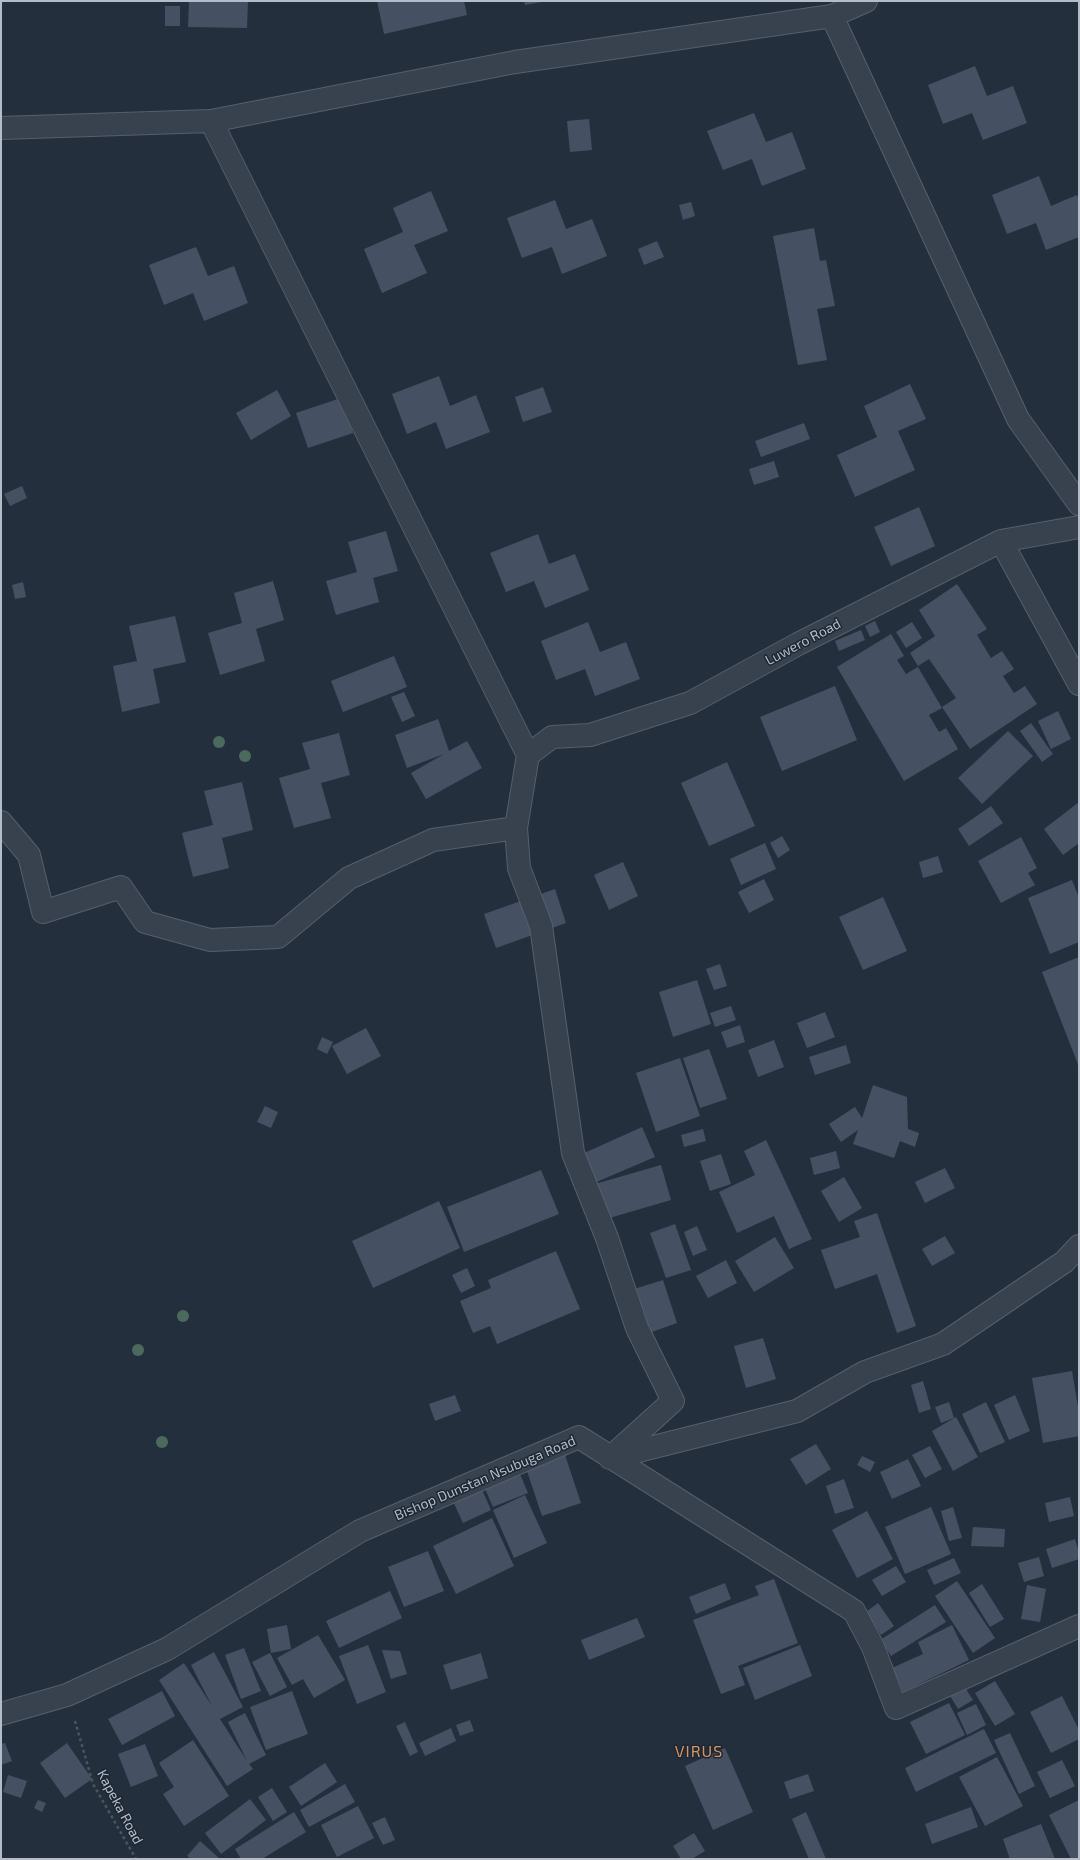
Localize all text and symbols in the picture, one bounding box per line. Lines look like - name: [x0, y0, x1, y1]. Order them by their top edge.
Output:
- street label: Luwero Road: [762, 615, 844, 669]
- street label: Bishop Dunstan Nsubuga Road: [392, 1432, 578, 1524]
- district label: VIRUS: [675, 1742, 723, 1762]
- street label: Kapeka Road: [93, 1767, 147, 1847]

